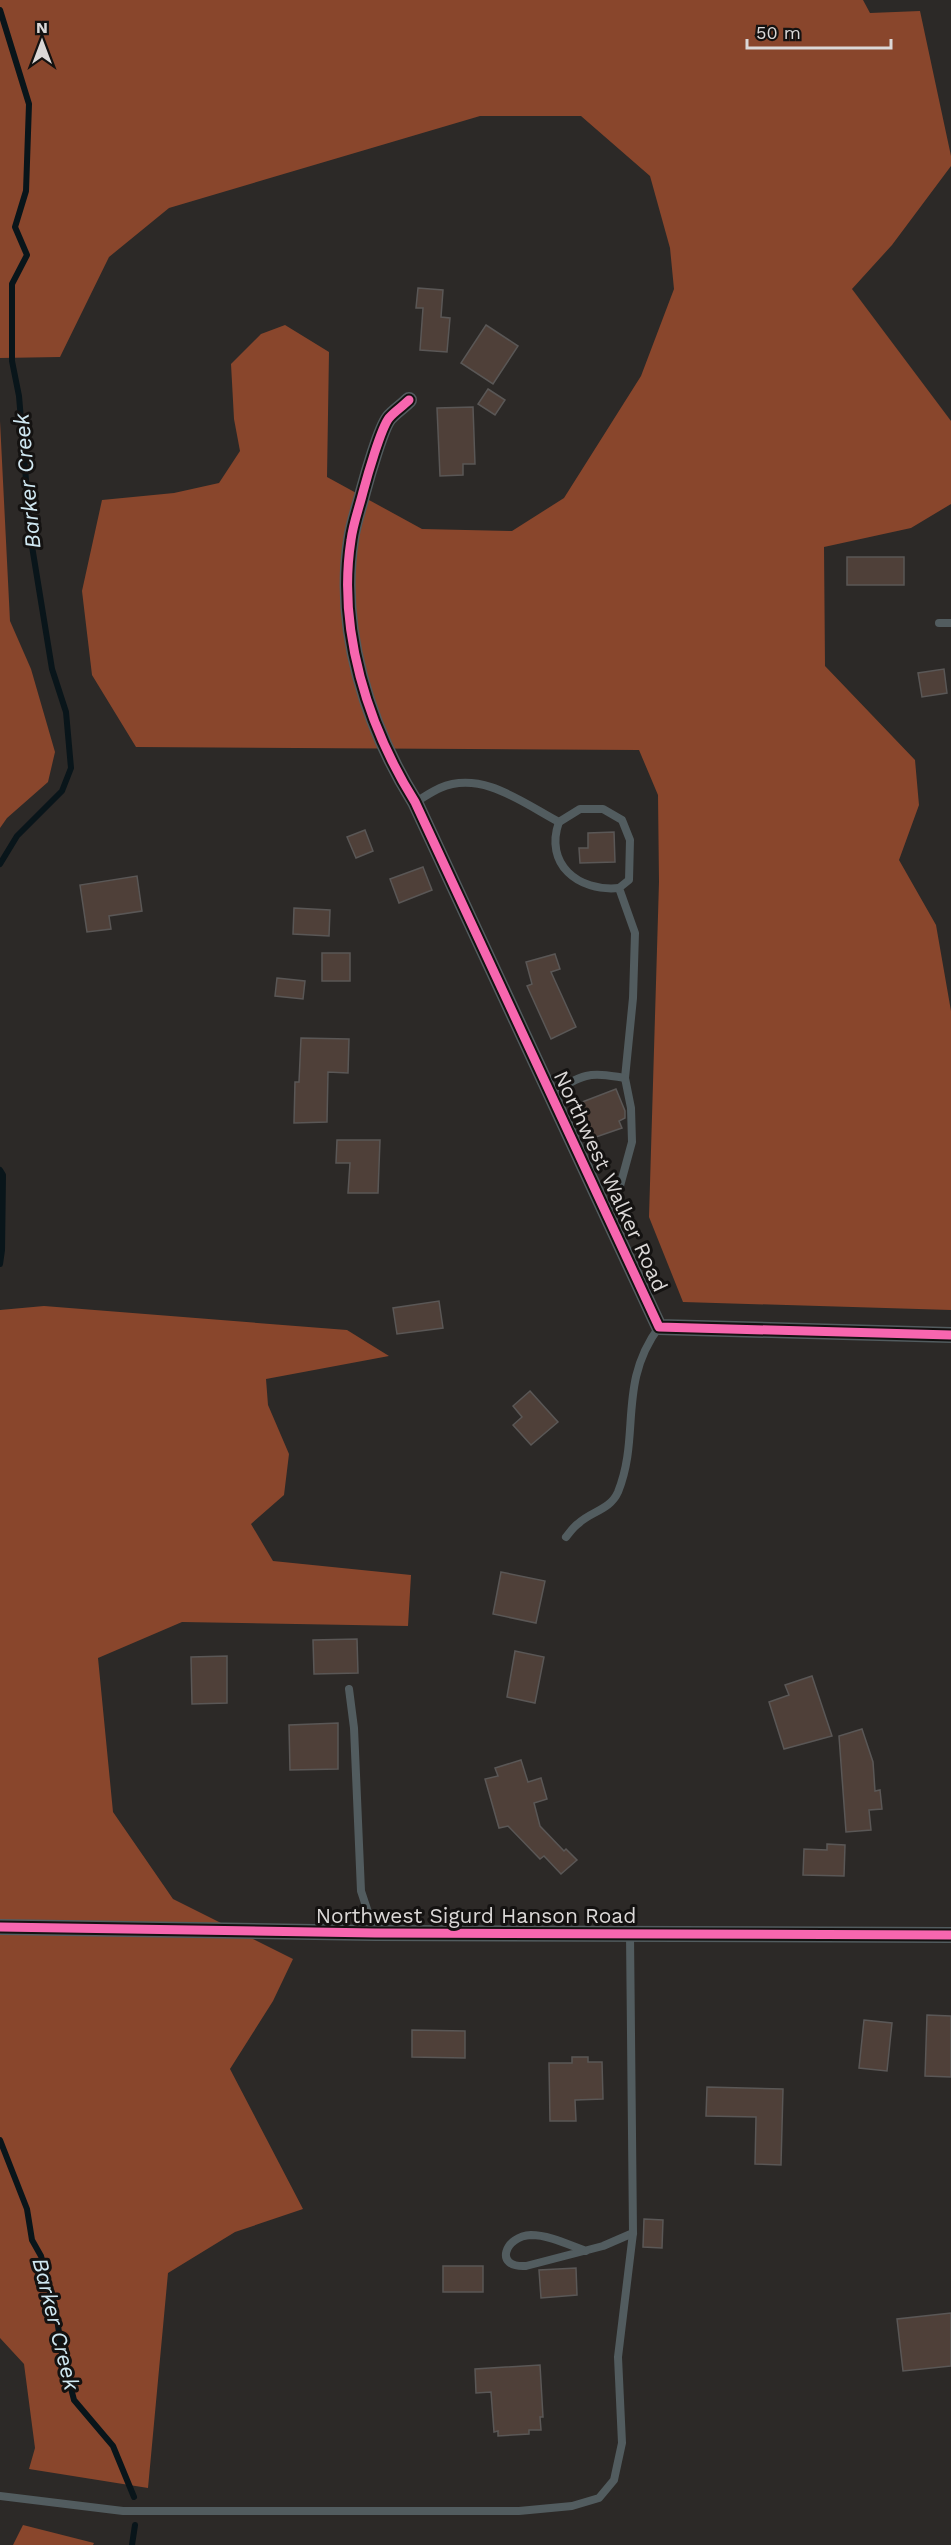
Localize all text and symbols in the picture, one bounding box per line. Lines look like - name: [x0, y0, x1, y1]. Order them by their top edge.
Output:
- north arrow: [12, 12, 72, 72]
- scale bar: [747, 12, 891, 50]
- text: N: [36, 18, 48, 37]
- text: 50 m: [756, 22, 801, 43]
- water label: Barker Creek: [9, 411, 45, 550]
- street label: Northwest Walker Road: [549, 1066, 673, 1296]
- street label: Northwest Sigurd Hanson Road: [316, 1903, 636, 1928]
- water label: Barker Creek: [27, 2255, 85, 2394]

